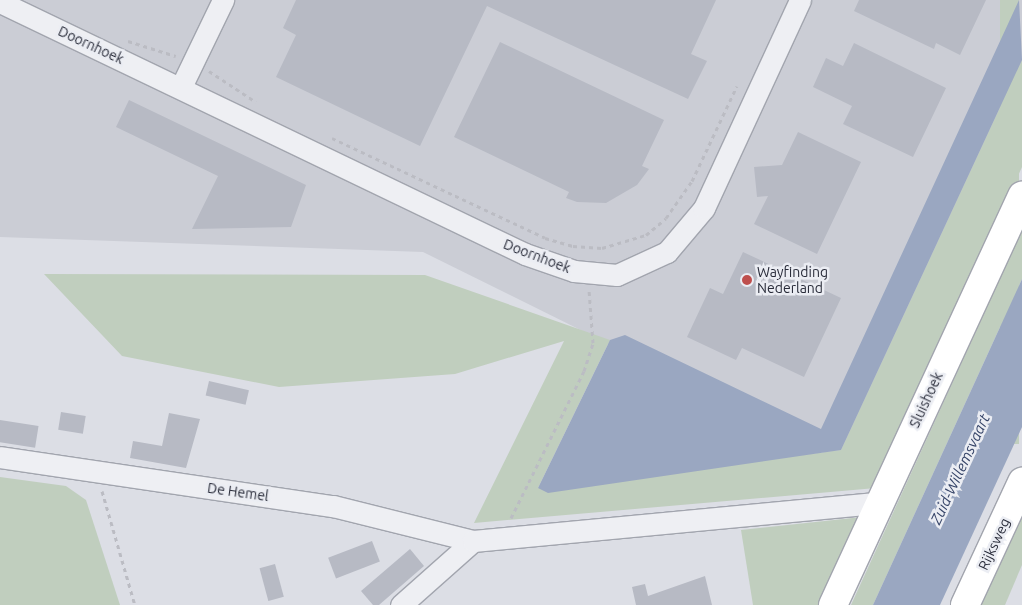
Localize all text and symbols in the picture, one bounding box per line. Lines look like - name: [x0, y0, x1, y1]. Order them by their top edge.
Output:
- street label: Doornhoek: [55, 22, 127, 68]
- street label: Doornhoek: [501, 236, 573, 276]
- place label: Wayfinding Nederland: [757, 264, 828, 296]
- marker: Wayfinding Nederland: [741, 274, 753, 286]
- street label: Sluishoek: [906, 370, 946, 430]
- water label: Zuid-Willemsvaart: [927, 411, 993, 527]
- street label: De Hemel: [206, 479, 270, 505]
- street label: Rijksweg: [975, 515, 1013, 573]

